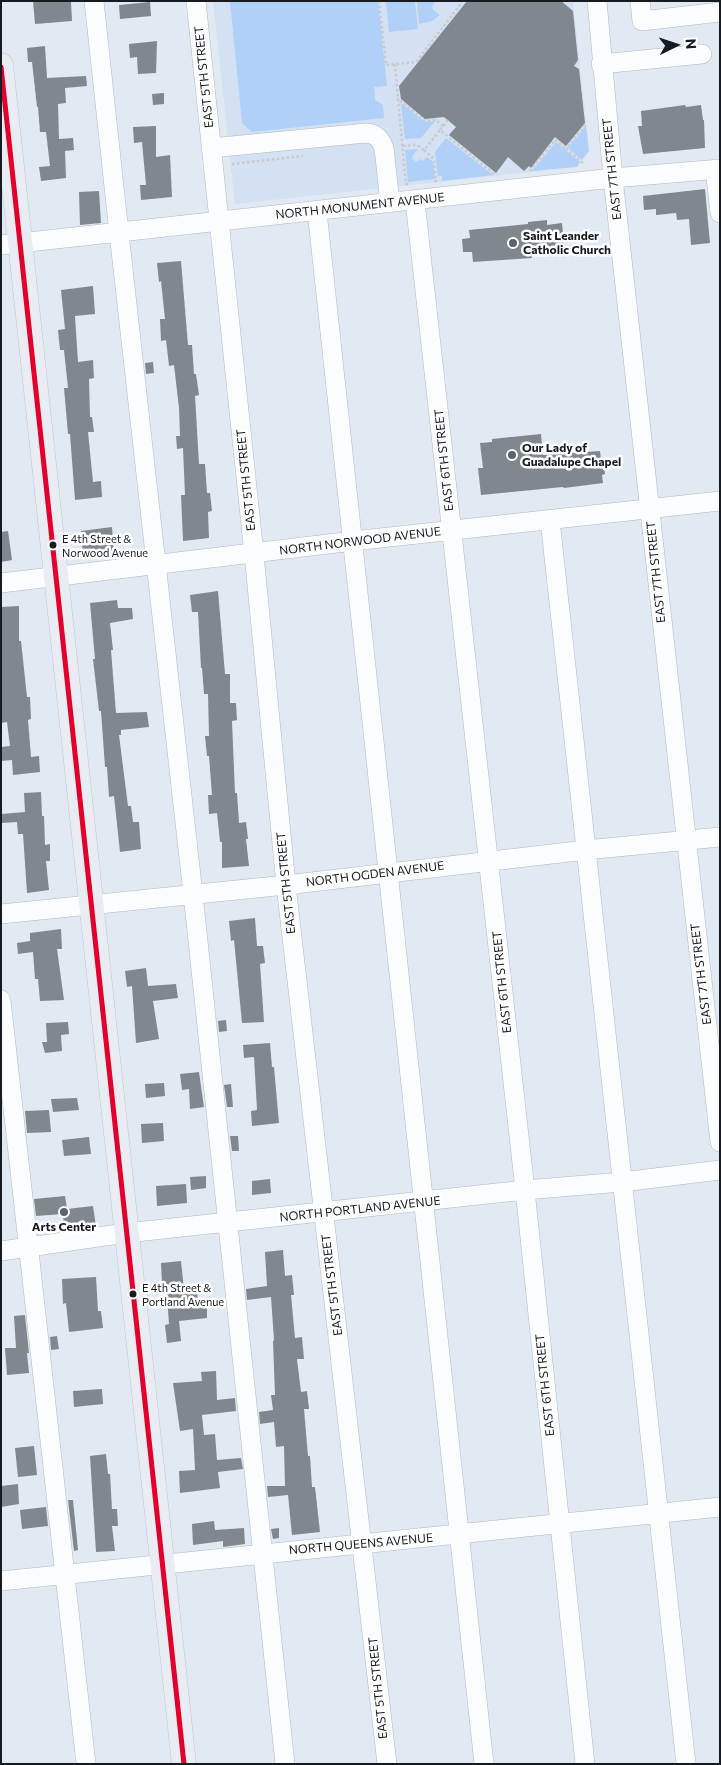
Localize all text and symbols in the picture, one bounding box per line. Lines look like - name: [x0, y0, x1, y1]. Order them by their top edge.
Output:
- north arrow: [651, 20, 701, 70]
- street label: EAST 5TH STREET: [191, 25, 217, 129]
- text: N: [683, 38, 700, 50]
- street label: EAST 7TH STREET: [600, 117, 624, 221]
- street label: NORTH MONUMENT AVENUE: [275, 190, 445, 222]
- place label: Saint Leander Catholic Church: [523, 229, 611, 257]
- marker: Saint Leander Catholic Church: [507, 237, 519, 249]
- street label: EAST 6TH STREET: [431, 408, 457, 512]
- street label: EAST 5TH STREET: [233, 428, 259, 532]
- place label: Our Lady of Guadalupe Chapel: [522, 441, 621, 469]
- marker: Our Lady of Guadalupe Chapel: [506, 449, 518, 461]
- street label: EAST 7TH STREET: [644, 520, 668, 624]
- street label: NORTH NORWOOD AVENUE: [278, 524, 442, 558]
- place label: E 4th Street & Norwood Avenue: [62, 532, 148, 558]
- marker: E 4th Street & Norwood Avenue: [48, 540, 58, 550]
- street label: EAST 5TH STREET: [273, 831, 299, 935]
- street label: NORTH OGDEN AVENUE: [305, 858, 445, 890]
- street label: EAST 7TH STREET: [688, 922, 714, 1026]
- street label: EAST 6TH STREET: [489, 930, 515, 1034]
- street label: NORTH PORTLAND AVENUE: [279, 1193, 441, 1225]
- marker: Arts Center: [58, 1206, 70, 1218]
- place label: Arts Center: [32, 1220, 96, 1234]
- street label: EAST 5TH STREET: [319, 1233, 345, 1337]
- place label: E 4th Street & Portland Avenue: [142, 1281, 224, 1307]
- marker: E 4th Street & Portland Avenue: [128, 1289, 138, 1299]
- street label: EAST 6TH STREET: [532, 1333, 558, 1437]
- street label: NORTH QUEENS AVENUE: [288, 1531, 434, 1557]
- street label: EAST 5TH STREET: [365, 1636, 391, 1740]

